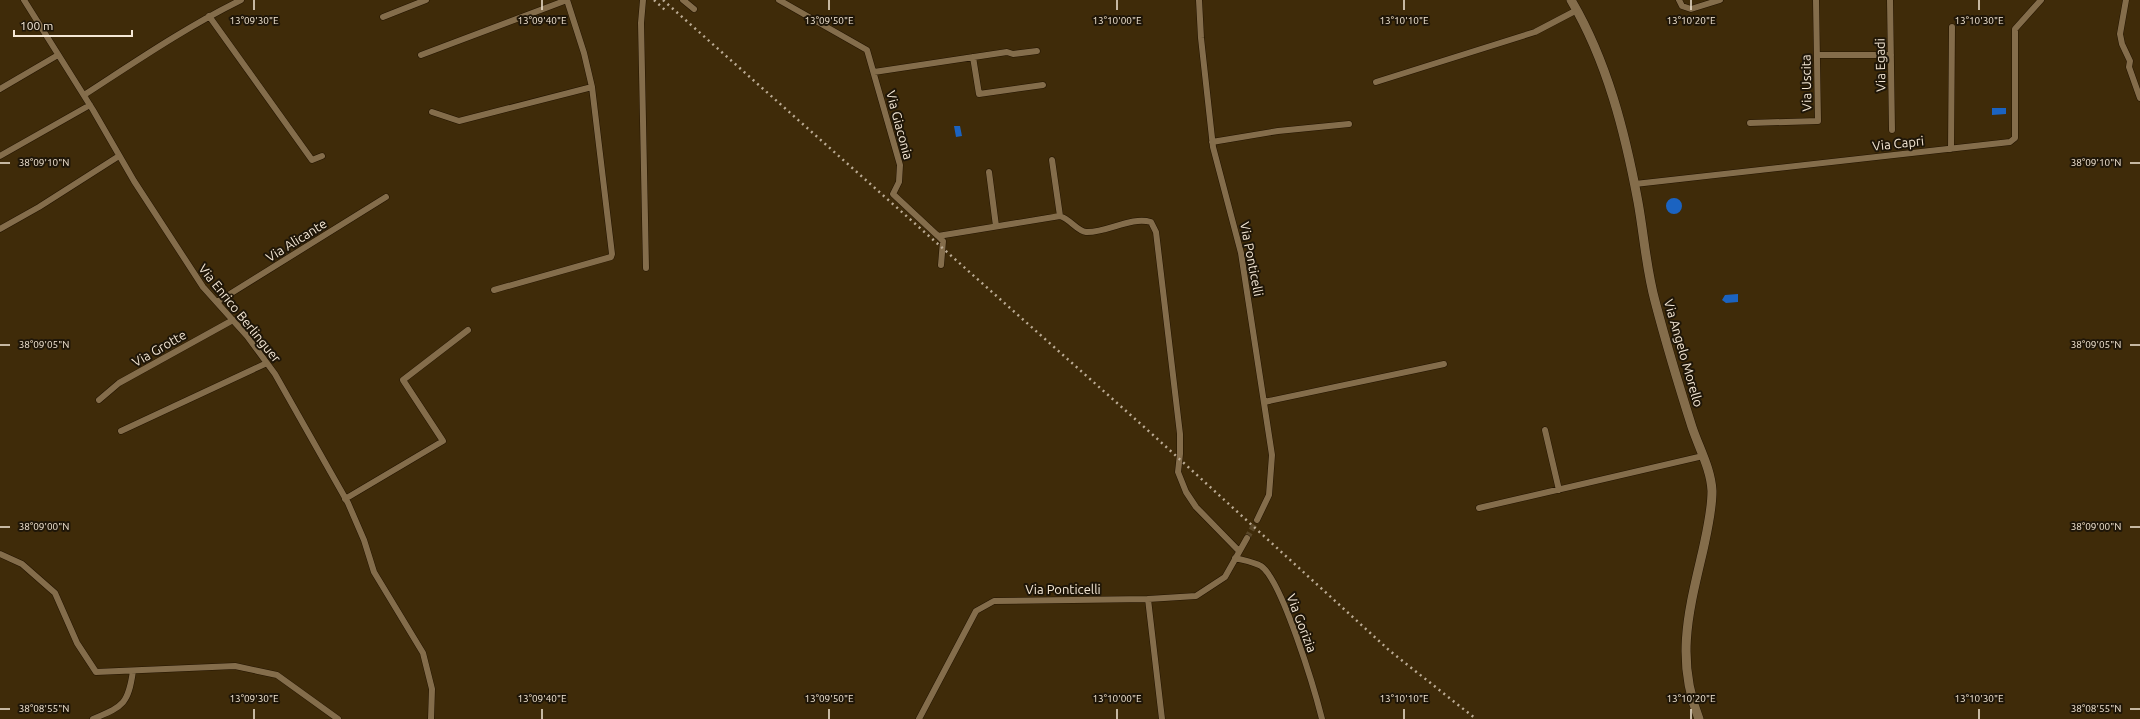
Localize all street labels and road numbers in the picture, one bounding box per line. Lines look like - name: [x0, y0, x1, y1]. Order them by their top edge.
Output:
- street label: Via Egadi: [1873, 38, 1887, 92]
- street label: Via Uscita: [1799, 54, 1813, 112]
- street label: Via Giaconia: [884, 89, 916, 161]
- street label: Via Capri: [1871, 133, 1925, 153]
- street label: Via Alicante: [263, 216, 329, 264]
- street label: Via Ponticelli: [1238, 221, 1266, 297]
- street label: Via Enrico Berlinguer: [196, 261, 284, 365]
- street label: Via Angelo Morello: [1662, 298, 1706, 408]
- street label: Via Grotte: [130, 327, 188, 369]
- street label: Via Ponticelli: [1025, 582, 1101, 596]
- street label: Via Gorizia: [1284, 592, 1320, 654]

